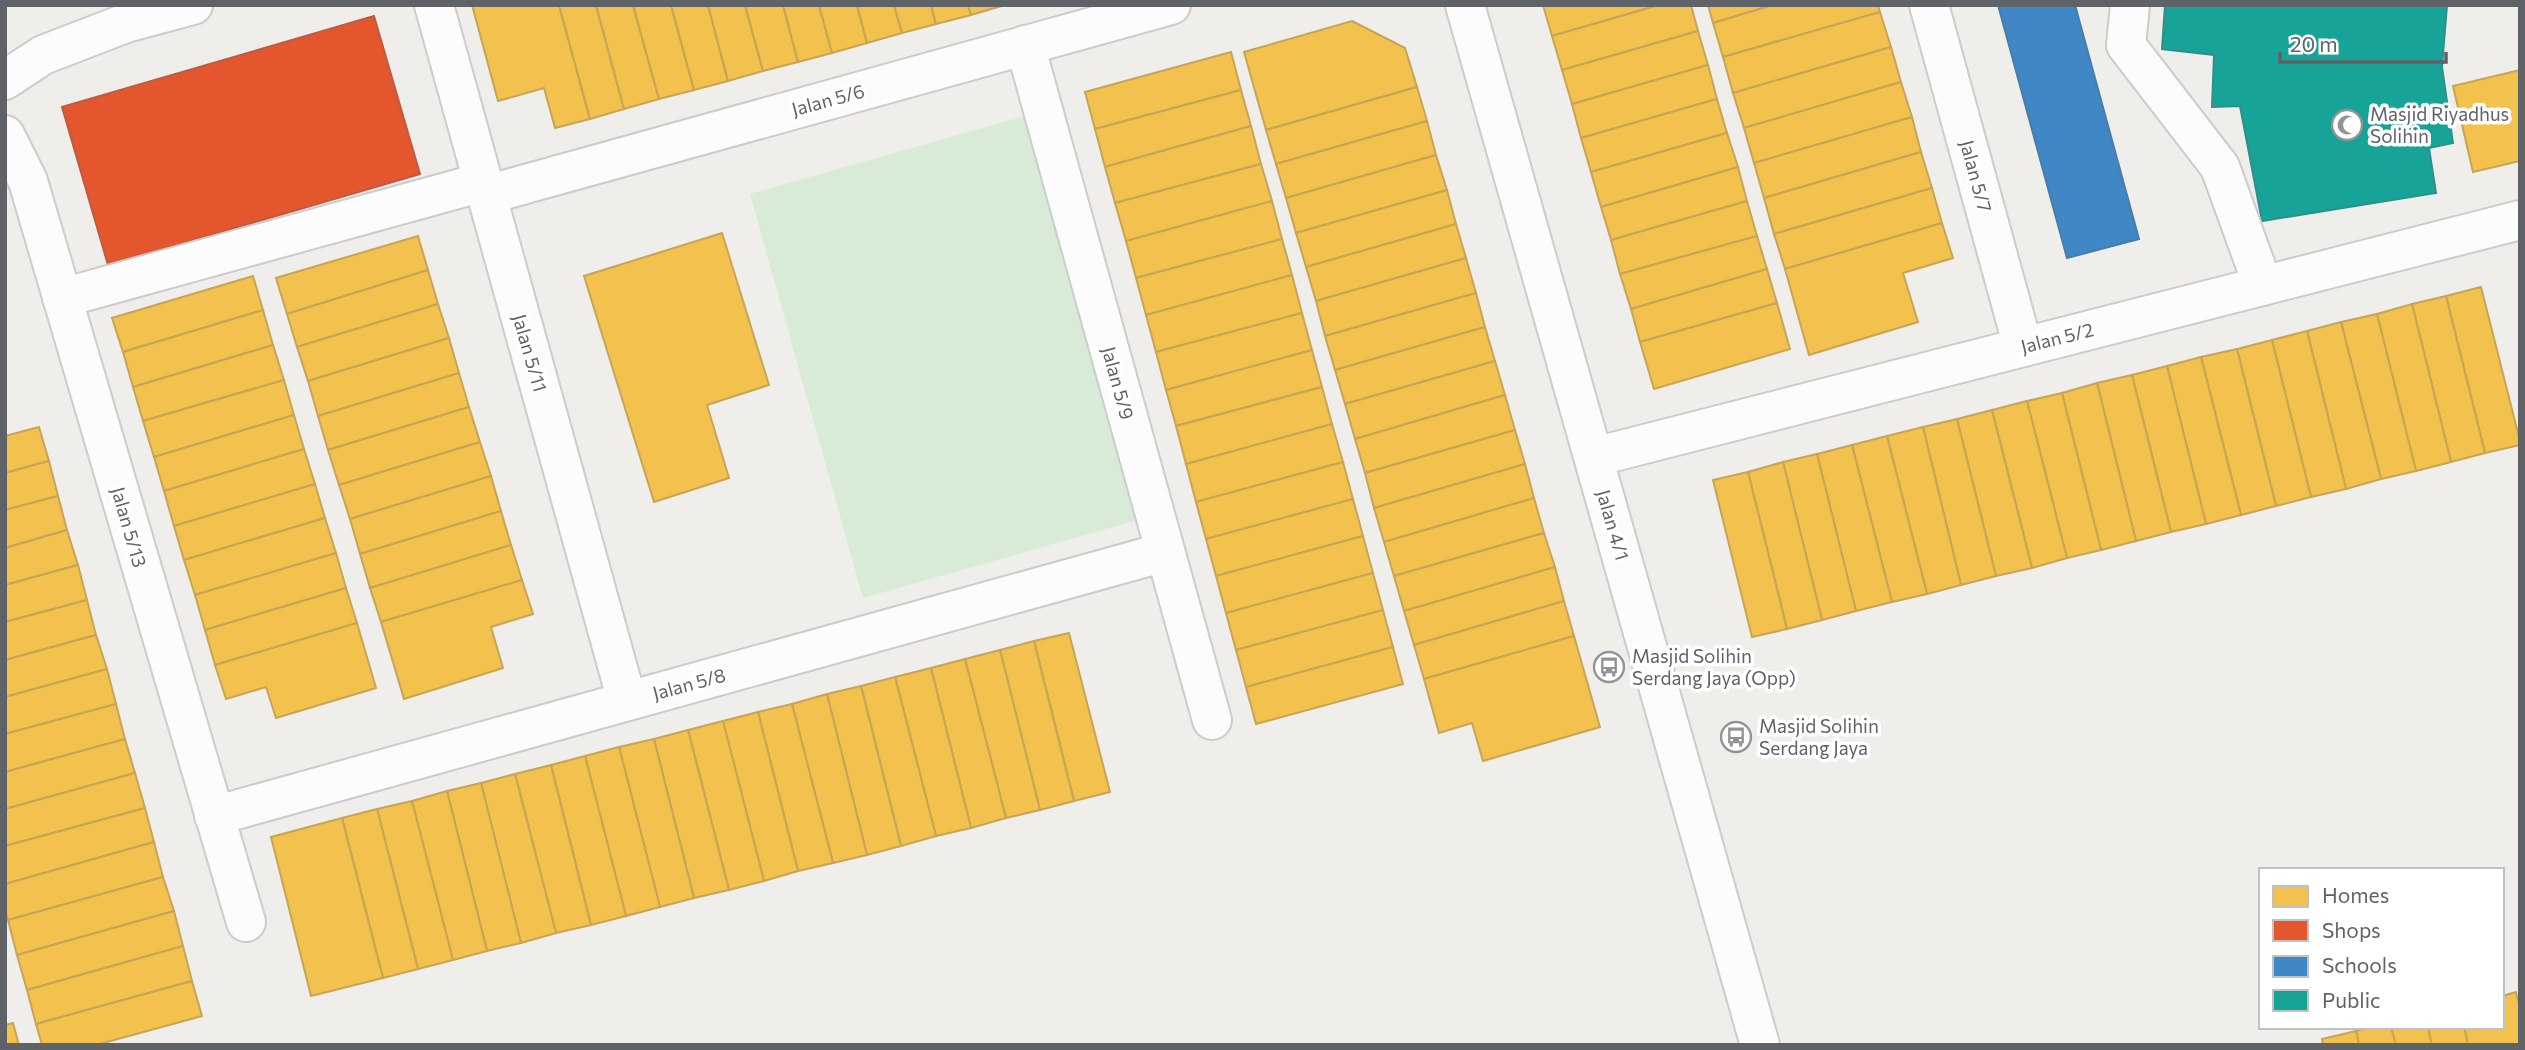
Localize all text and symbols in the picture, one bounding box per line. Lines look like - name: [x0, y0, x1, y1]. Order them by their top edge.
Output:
- scale bar: [2280, 21, 2446, 65]
- text: 20 m: [2290, 31, 2338, 56]
- street label: Jalan 5/6: [789, 79, 867, 120]
- place label: Masjid Riyadhus Solihin: [2370, 102, 2509, 147]
- mosque icon: Masjid Riyadhus Solihin: [2330, 108, 2364, 142]
- street label: Jalan 5/7: [1956, 137, 1997, 214]
- street label: Jalan 5/11: [508, 311, 553, 394]
- street label: Jalan 5/2: [2018, 317, 2096, 358]
- street label: Jalan 5/9: [1098, 344, 1139, 422]
- street label: Jalan 5/13: [107, 484, 152, 570]
- street label: Jalan 4/1: [1592, 487, 1635, 563]
- place label: Masjid Solihin Serdang Jaya (Opp): [1632, 644, 1796, 689]
- bus stop icon: Masjid Solihin Serdang Jaya (Opp): [1592, 650, 1626, 684]
- street label: Jalan 5/8: [650, 663, 728, 704]
- place label: Masjid Solihin Serdang Jaya: [1759, 714, 1879, 759]
- bus stop icon: Masjid Solihin Serdang Jaya: [1719, 720, 1753, 754]
- legend: [2259, 868, 2504, 1029]
- text: Homes: [2322, 882, 2389, 907]
- text: Shops: [2322, 917, 2381, 942]
- text: Schools: [2322, 952, 2397, 977]
- text: Public: [2322, 987, 2380, 1012]

